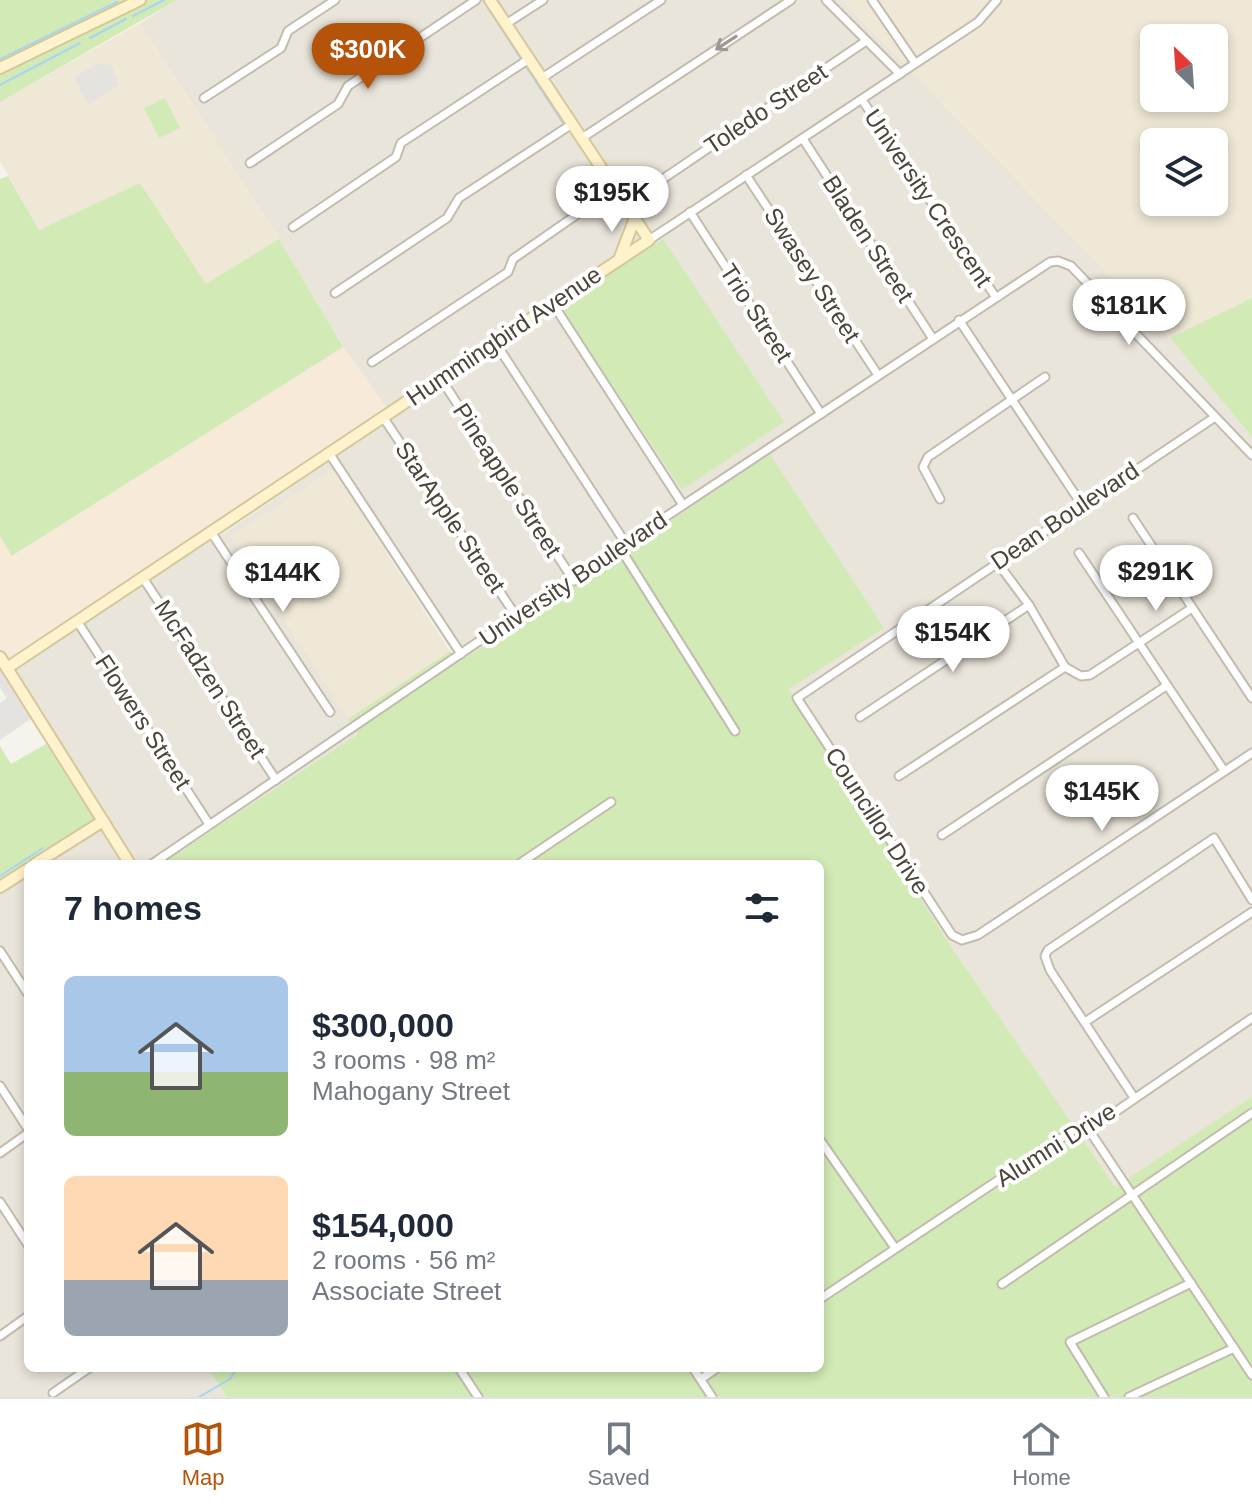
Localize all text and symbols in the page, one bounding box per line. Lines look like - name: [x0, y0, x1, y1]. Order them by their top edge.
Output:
- pin: $300K: [312, 23, 424, 91]
- north arrow: [1140, 24, 1228, 112]
- map controls: [1140, 24, 1228, 216]
- text: $300K: [330, 34, 406, 64]
- one-way arrow: [715, 35, 738, 51]
- street label: Toledo Street: [700, 58, 832, 159]
- street label: University Crescent: [859, 104, 998, 292]
- button: layers: [1140, 128, 1228, 216]
- pin: $195K: [556, 166, 668, 234]
- street label: Bladen Street: [817, 170, 920, 307]
- text: $195K: [574, 177, 650, 207]
- street label: Swasey Street: [759, 202, 866, 347]
- street label: Trio Street: [715, 259, 798, 367]
- street label: Hummingbird Avenue: [401, 260, 606, 411]
- pin: $181K: [1073, 279, 1185, 347]
- text: $181K: [1091, 290, 1167, 320]
- street label: Pineapple Street: [448, 398, 567, 562]
- street label: StarApple Street: [390, 436, 511, 598]
- street label: Dean Boulevard: [986, 456, 1144, 575]
- street label: University Boulevard: [474, 506, 672, 651]
- pin: $291K: [1100, 545, 1212, 613]
- pin: $144K: [227, 546, 339, 614]
- text: $291K: [1118, 556, 1194, 586]
- text: $144K: [245, 557, 321, 587]
- street label: McFadzen Street: [149, 595, 272, 763]
- pin: $154K: [897, 606, 1009, 674]
- text: $154K: [915, 617, 991, 647]
- street label: Flowers Street: [90, 649, 197, 794]
- street label: Councillor Drive: [820, 742, 935, 899]
- pin: $145K: [1046, 765, 1158, 833]
- text: $145K: [1064, 776, 1140, 806]
- icon: filters: [740, 886, 784, 930]
- text: 7 homes: [64, 889, 202, 927]
- text: $300,000: [312, 1006, 454, 1044]
- icon: home: [128, 1008, 224, 1104]
- text: 3 rooms · 98 m²: [312, 1045, 496, 1075]
- text: Mahogany Street: [312, 1076, 510, 1106]
- street label: Alumni Drive: [991, 1097, 1121, 1192]
- text: $154,000: [312, 1206, 454, 1244]
- icon: home: [128, 1208, 224, 1304]
- text: 2 rooms · 56 m²: [312, 1245, 496, 1275]
- text: Associate Street: [312, 1276, 501, 1306]
- tab: Map: [181, 1417, 225, 1491]
- tab: Saved: [587, 1417, 650, 1491]
- tab: Home: [1012, 1417, 1071, 1491]

